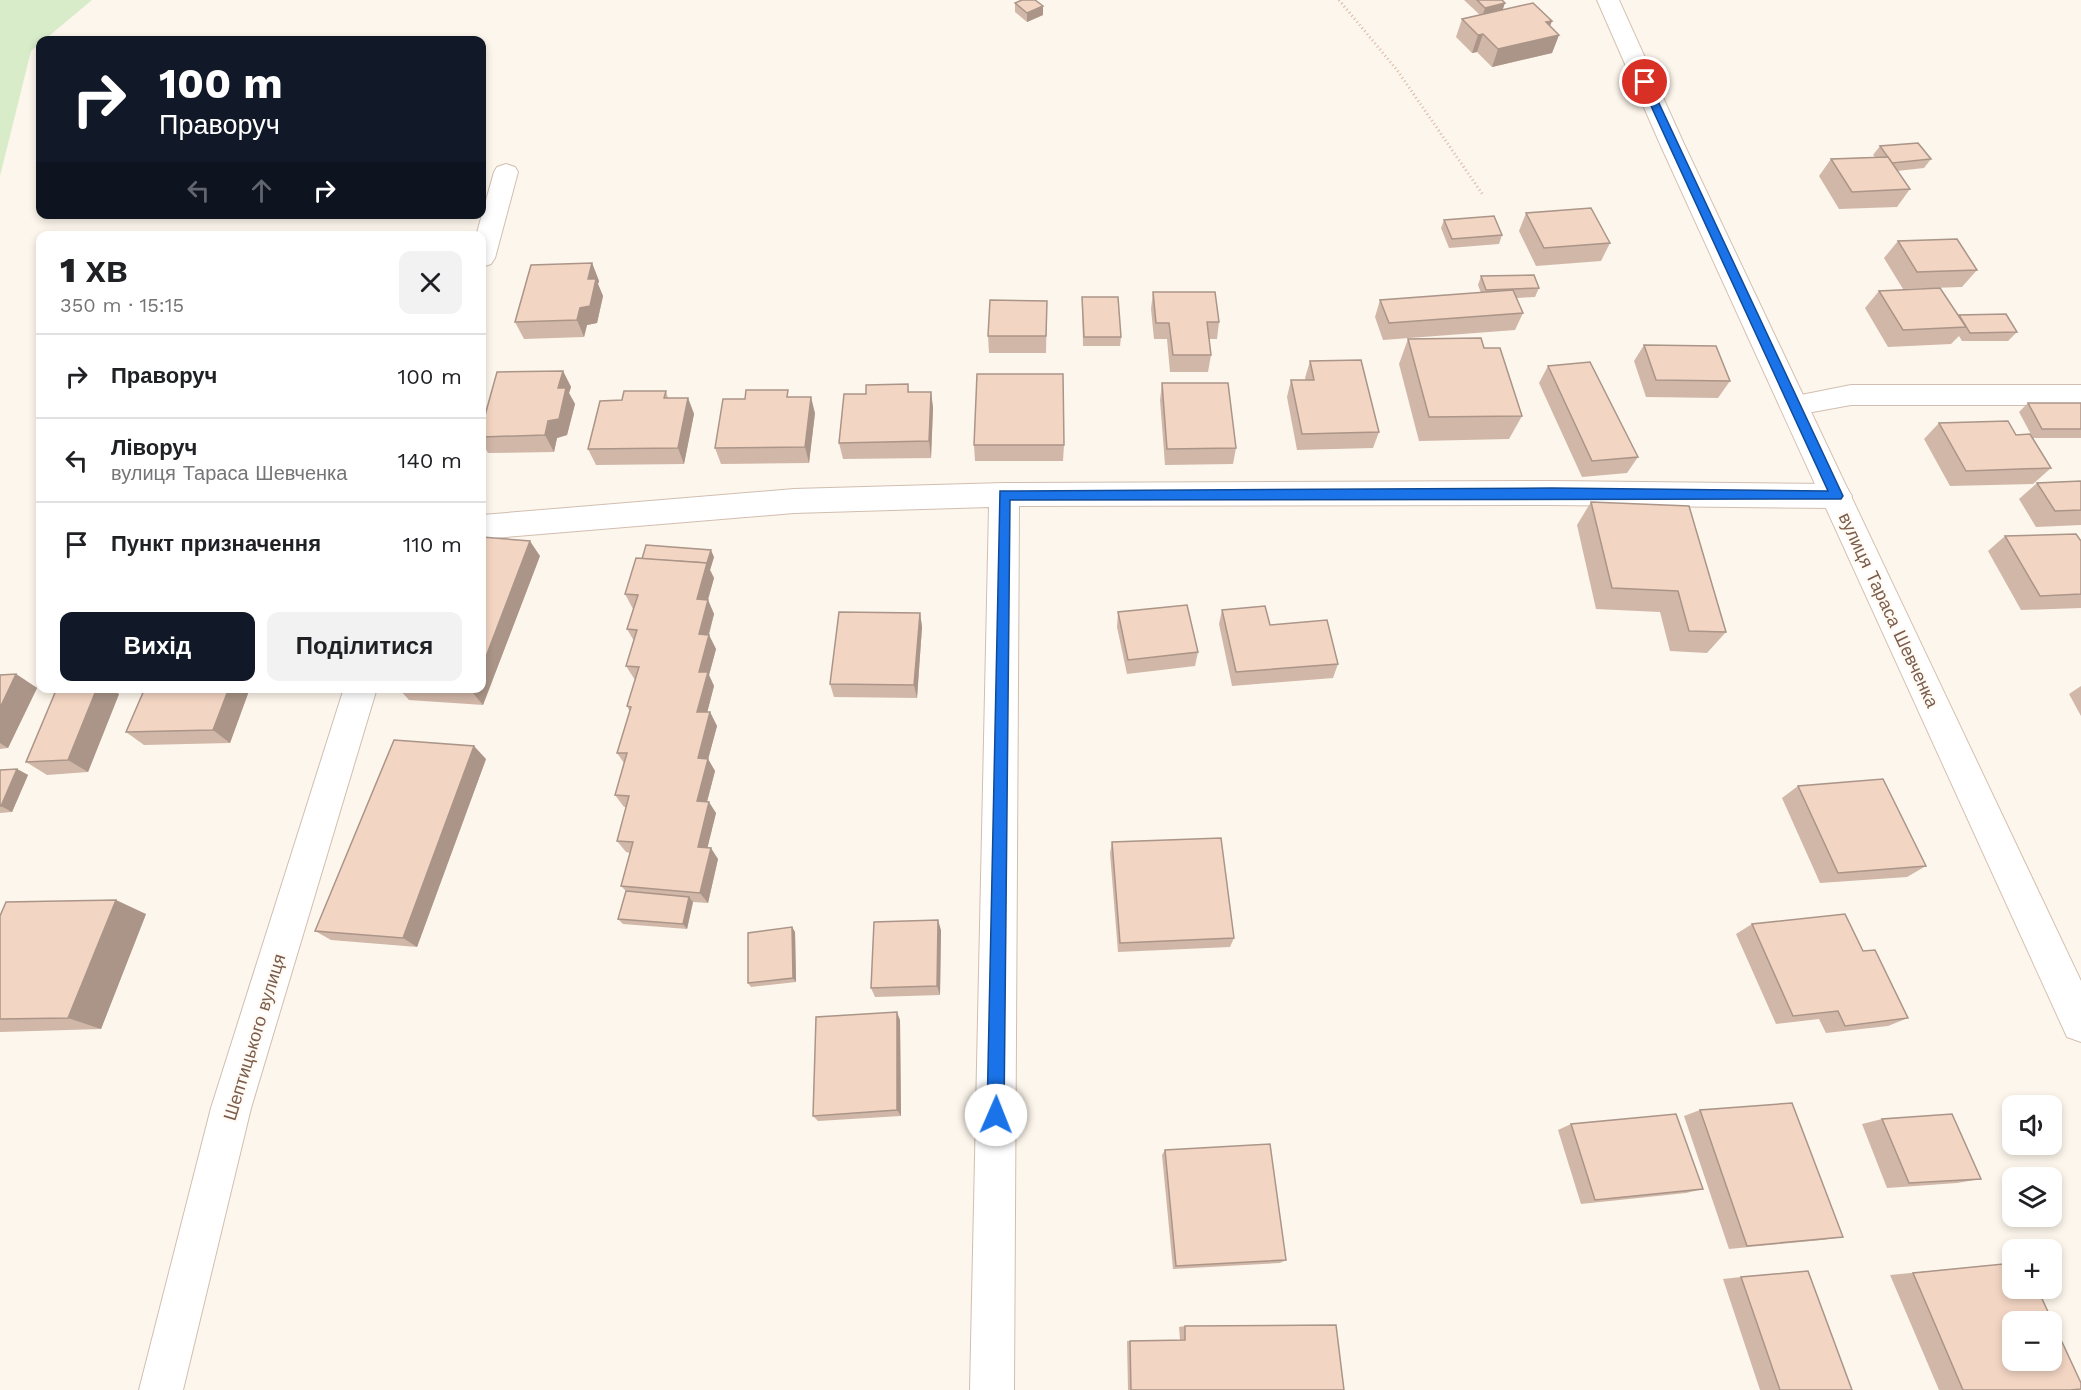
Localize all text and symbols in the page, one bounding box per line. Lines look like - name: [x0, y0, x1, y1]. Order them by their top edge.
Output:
- pin: [1619, 56, 1670, 107]
- text: 100 m: [159, 59, 283, 108]
- icon: right: [60, 60, 138, 138]
- icon: arrive: [1628, 65, 1661, 98]
- text: Праворуч: [159, 109, 280, 141]
- icon: left: [182, 174, 215, 207]
- icon: ahead: [245, 174, 278, 207]
- icon: right: [308, 174, 341, 207]
- text: 1 хв: [60, 249, 128, 291]
- button: close: [399, 251, 462, 314]
- text: 350 m · 15:15: [60, 293, 184, 317]
- icon: right: [60, 360, 93, 393]
- text: Праворуч: [111, 363, 217, 388]
- text: 100 m: [398, 364, 462, 389]
- text: Ліворуч: [111, 435, 197, 460]
- icon: left: [60, 444, 93, 477]
- text: 140 m: [398, 448, 462, 473]
- text: вулиця Тараса Шевченка: [111, 461, 347, 485]
- street label: вулиця Тараса Шевченка: [1835, 509, 1944, 712]
- icon: arrive: [60, 528, 93, 561]
- text: Пункт призначення: [111, 531, 321, 556]
- text: 110 m: [403, 532, 462, 557]
- button: Вихід: [60, 612, 255, 681]
- button: Поділитися: [267, 612, 462, 681]
- street label: Шептицького вулиця: [219, 951, 289, 1123]
- position arrow: [964, 1083, 1028, 1147]
- map controls: [2002, 1095, 2062, 1371]
- button: sound: [2002, 1095, 2062, 1155]
- button: layers: [2002, 1167, 2062, 1227]
- button: +: [2002, 1239, 2062, 1299]
- button: −: [2002, 1311, 2062, 1371]

